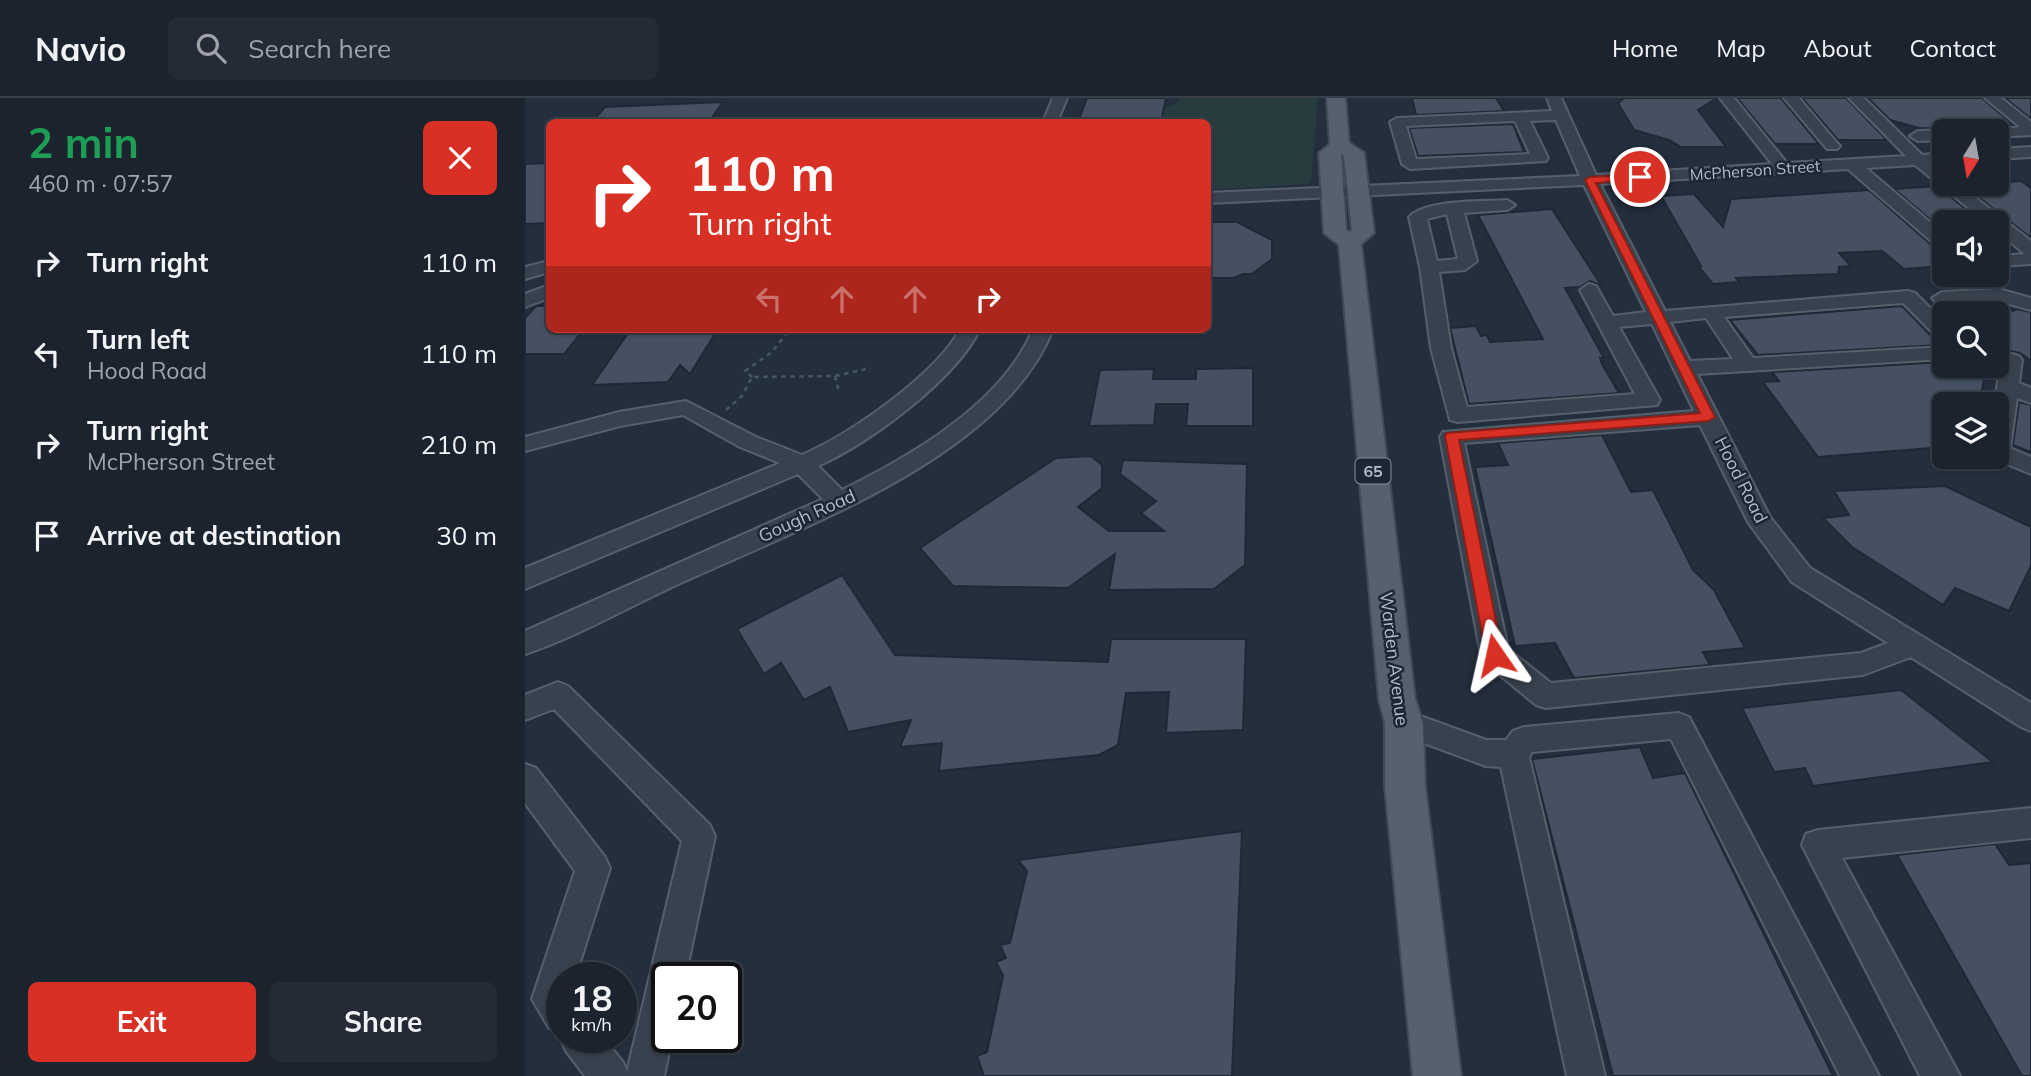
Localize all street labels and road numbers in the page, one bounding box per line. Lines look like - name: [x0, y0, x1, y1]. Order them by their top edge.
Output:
- street label: McPherson Street: [1689, 155, 1821, 185]
- street label: Hood Road: [1710, 433, 1773, 527]
- road number: 65: [1355, 458, 1391, 484]
- street label: Gough Road: [755, 484, 859, 547]
- street label: Warden Avenue: [1375, 591, 1414, 727]

